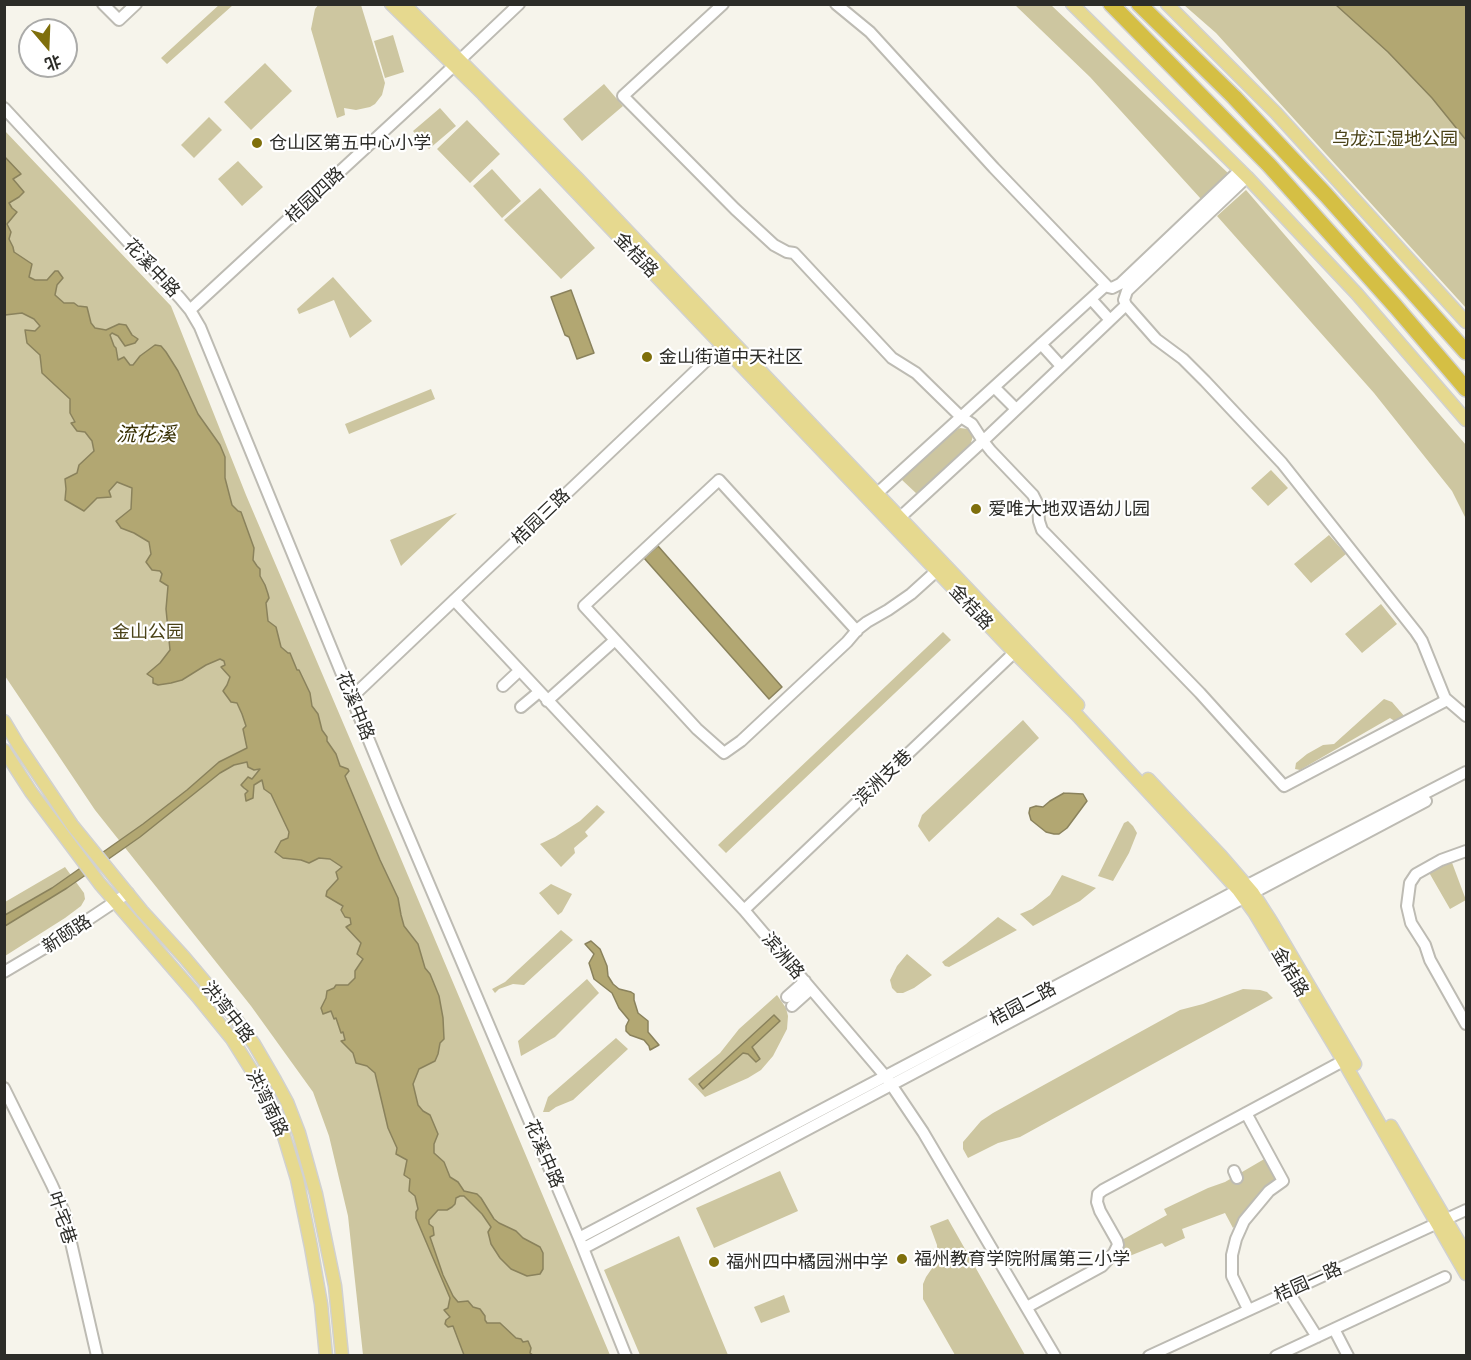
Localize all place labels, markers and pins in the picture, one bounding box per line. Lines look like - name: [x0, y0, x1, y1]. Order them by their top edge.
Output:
- place label: 仓山区第五中心小学: [269, 132, 431, 154]
- marker: 仓山区第五中心小学: [250, 136, 264, 150]
- place label: 金山街道中天社区: [659, 346, 803, 368]
- marker: 金山街道中天社区: [640, 350, 654, 364]
- place label: 爱唯大地双语幼儿园: [988, 498, 1150, 520]
- marker: 爱唯大地双语幼儿园: [969, 502, 983, 516]
- place label: 福州教育学院附属第三小学: [914, 1248, 1130, 1270]
- place label: 福州四中橘园洲中学: [726, 1251, 888, 1273]
- marker: 福州教育学院附属第三小学: [895, 1252, 909, 1266]
- marker: 福州四中橘园洲中学: [707, 1255, 721, 1269]

